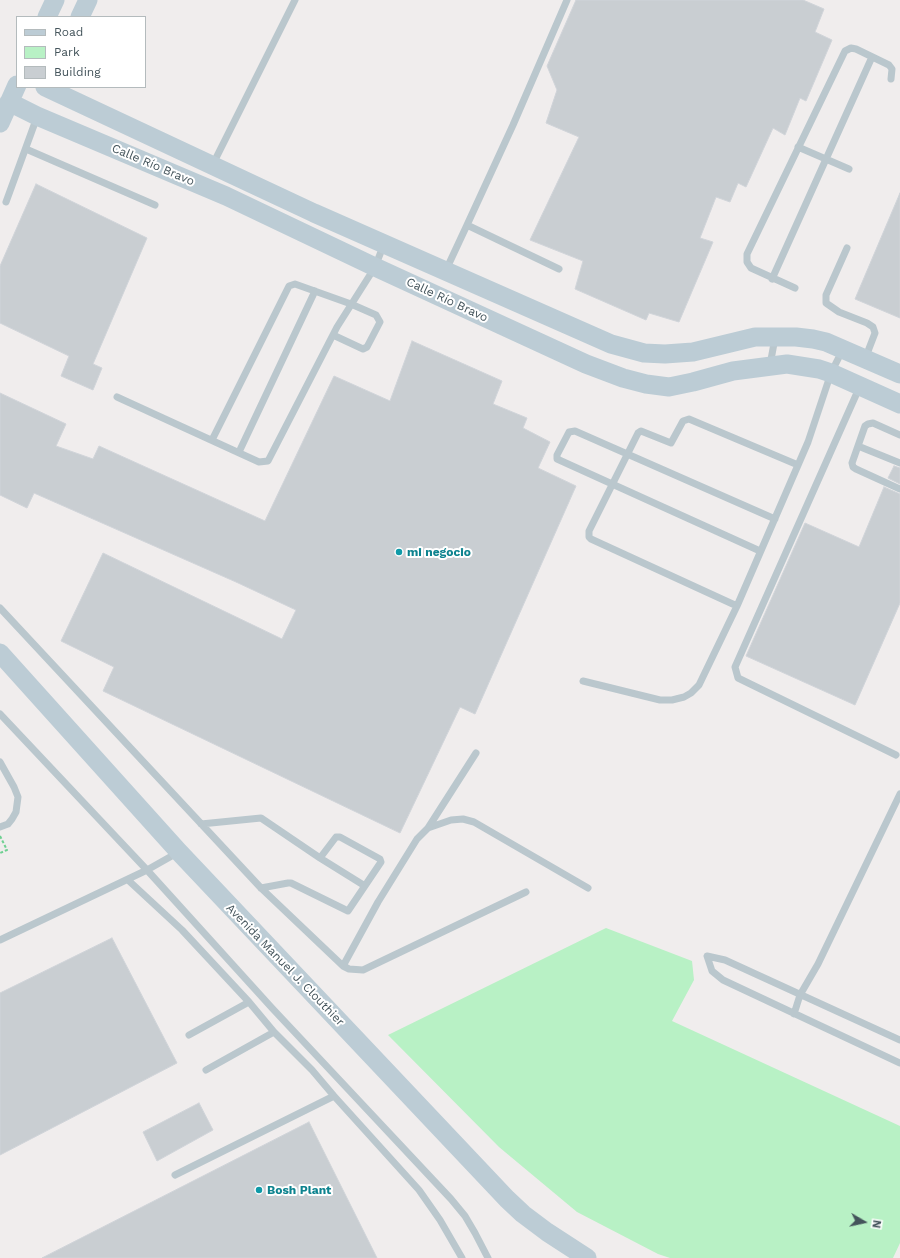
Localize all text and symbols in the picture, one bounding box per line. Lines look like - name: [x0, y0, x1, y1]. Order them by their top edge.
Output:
- legend: [16, 16, 146, 88]
- text: Road: [54, 25, 83, 39]
- text: Park: [54, 45, 80, 59]
- text: Building: [54, 65, 101, 79]
- street label: Calle Río Bravo: [110, 141, 196, 189]
- street label: Calle Río Bravo: [404, 275, 490, 325]
- place label: mi negocio: [407, 545, 471, 559]
- marker: mi negocio: [394, 547, 404, 557]
- street label: Avenida Manuel J. Clouthier: [223, 901, 347, 1029]
- place label: Bosh Plant: [267, 1183, 331, 1197]
- marker: Bosh Plant: [254, 1185, 264, 1195]
- north arrow: [844, 1202, 884, 1242]
- text: N: [869, 1219, 883, 1229]

